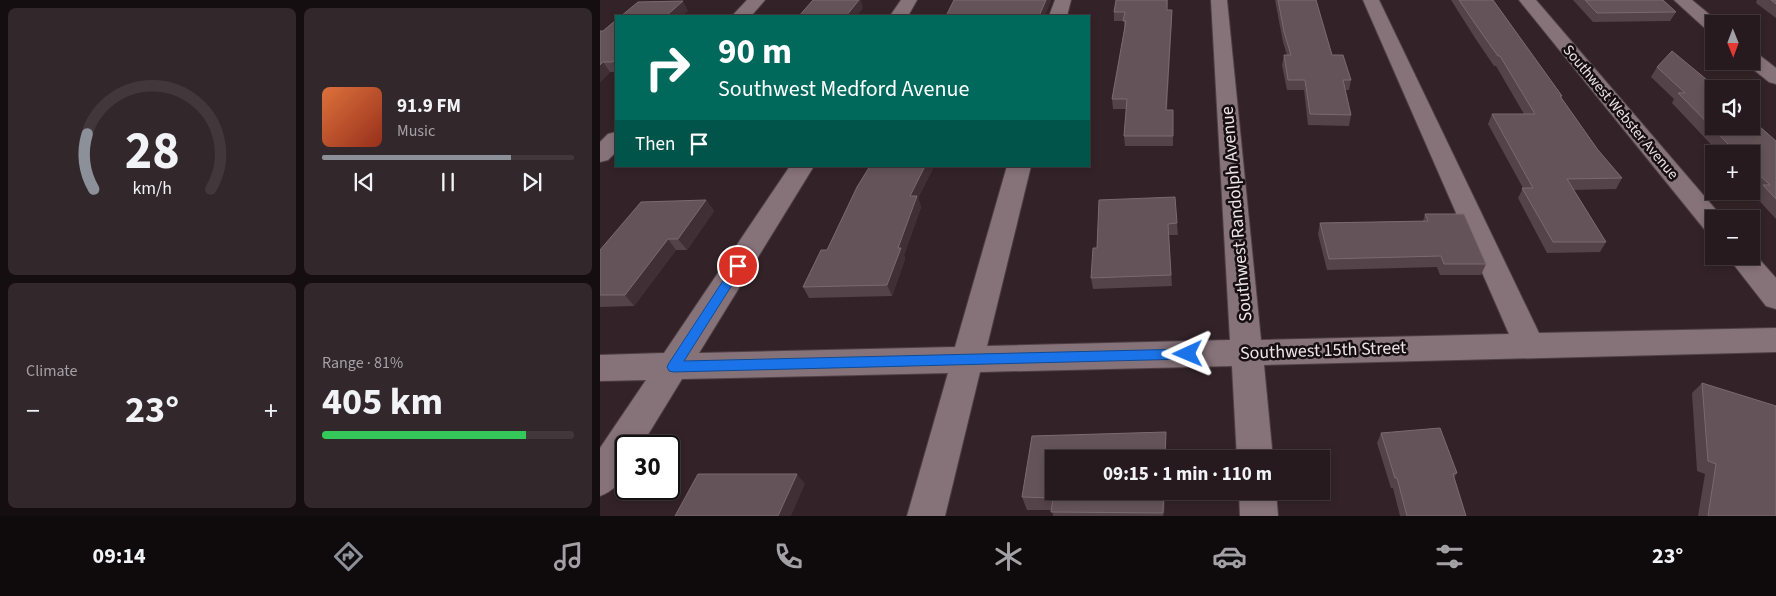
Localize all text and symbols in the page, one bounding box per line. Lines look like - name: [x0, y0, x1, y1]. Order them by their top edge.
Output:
- north arrow: [1705, 15, 1760, 70]
- map controls: [1705, 15, 1760, 265]
- text: 90 m: [718, 27, 792, 77]
- icon: right: [635, 35, 700, 100]
- street label: Southwest Webster Avenue: [1558, 40, 1683, 184]
- text: Southwest Medford Avenue: [718, 73, 969, 105]
- button: sound: [1705, 80, 1760, 135]
- text: 91.9 FM: [397, 93, 461, 120]
- street label: Southwest Randolph Avenue: [1215, 105, 1258, 323]
- text: 28: [125, 115, 179, 189]
- text: Music: [397, 120, 435, 142]
- icon: arrive: [685, 130, 713, 158]
- text: Then: [635, 131, 675, 158]
- button: +: [1705, 145, 1760, 200]
- icon: previous: [350, 168, 378, 196]
- icon: pause: [434, 168, 462, 196]
- icon: next: [518, 168, 546, 196]
- text: km/h: [132, 176, 172, 201]
- button: −: [1705, 210, 1760, 265]
- pin: [717, 245, 759, 287]
- icon: arrive: [724, 252, 752, 280]
- position arrow: [1161, 327, 1213, 379]
- street label: Southwest 15th Street: [1240, 335, 1406, 366]
- text: Range · 81%: [322, 352, 403, 374]
- text: Climate: [26, 360, 77, 382]
- text: 405 km: [322, 375, 443, 429]
- text: 23°: [125, 383, 179, 437]
- text: −: [26, 391, 40, 431]
- text: +: [264, 391, 278, 431]
- speed limit sign: 30: [615, 435, 680, 500]
- text: 09:15 · 1 min · 110 m: [1103, 461, 1272, 488]
- icon: directions: [331, 539, 366, 574]
- icon: music: [551, 539, 586, 574]
- icon: phone: [771, 539, 806, 574]
- icon: climate: [991, 539, 1026, 574]
- icon: car: [1212, 539, 1247, 574]
- icon: filters: [1432, 539, 1467, 574]
- text: 09:14: [93, 540, 146, 572]
- text: 23°: [1652, 540, 1683, 572]

